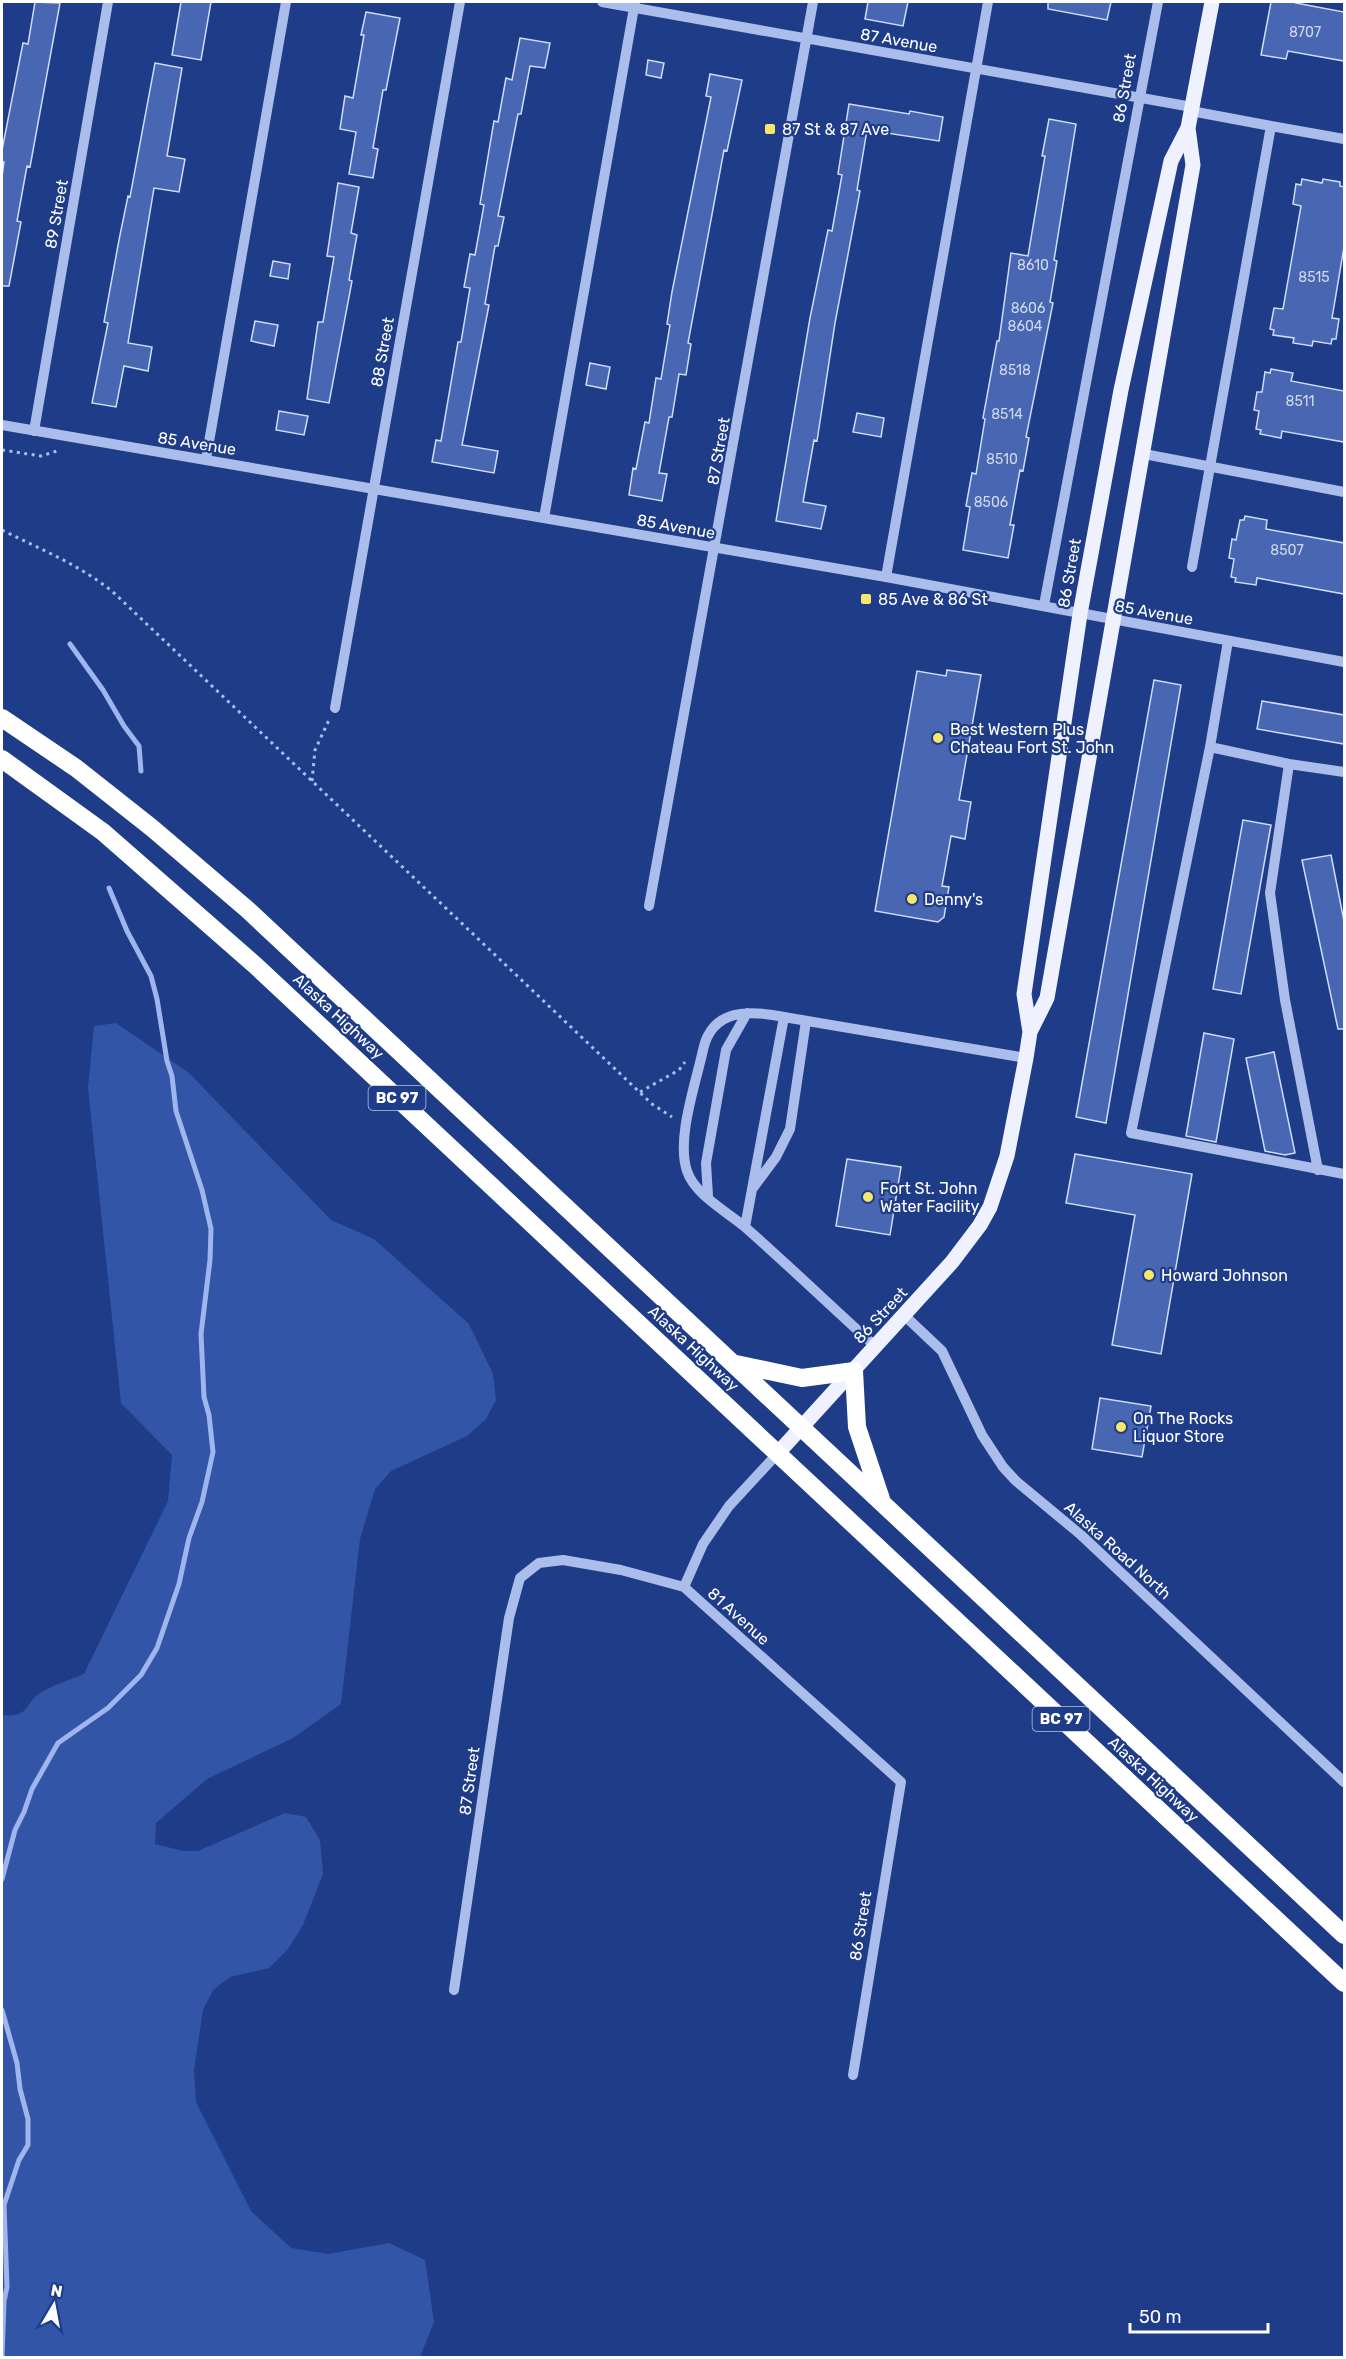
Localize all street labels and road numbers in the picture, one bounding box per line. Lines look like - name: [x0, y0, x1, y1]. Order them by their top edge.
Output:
- street label: 87 Avenue: [859, 24, 939, 57]
- street label: 86 Street: [1109, 52, 1140, 124]
- street label: 89 Street: [41, 178, 72, 250]
- street label: 88 Street: [367, 316, 398, 388]
- street label: 87 Street: [703, 416, 734, 486]
- street label: 85 Avenue: [156, 428, 238, 459]
- street label: 85 Avenue: [635, 510, 717, 543]
- street label: 86 Street: [1054, 537, 1085, 609]
- street label: 85 Avenue: [1113, 596, 1195, 629]
- street label: Alaska Highway: [289, 970, 388, 1063]
- road number: BC 97: [368, 1086, 426, 1110]
- street label: 86 Street: [850, 1283, 911, 1347]
- street label: Alaska Highway: [644, 1302, 743, 1395]
- street label: Alaska Road North: [1061, 1498, 1175, 1603]
- street label: 81 Avenue: [704, 1584, 773, 1649]
- road number: BC 97: [1032, 1707, 1090, 1731]
- street label: Alaska Highway: [1104, 1733, 1203, 1826]
- street label: 87 Street: [455, 1746, 484, 1816]
- street label: 86 Street: [846, 1890, 875, 1962]

